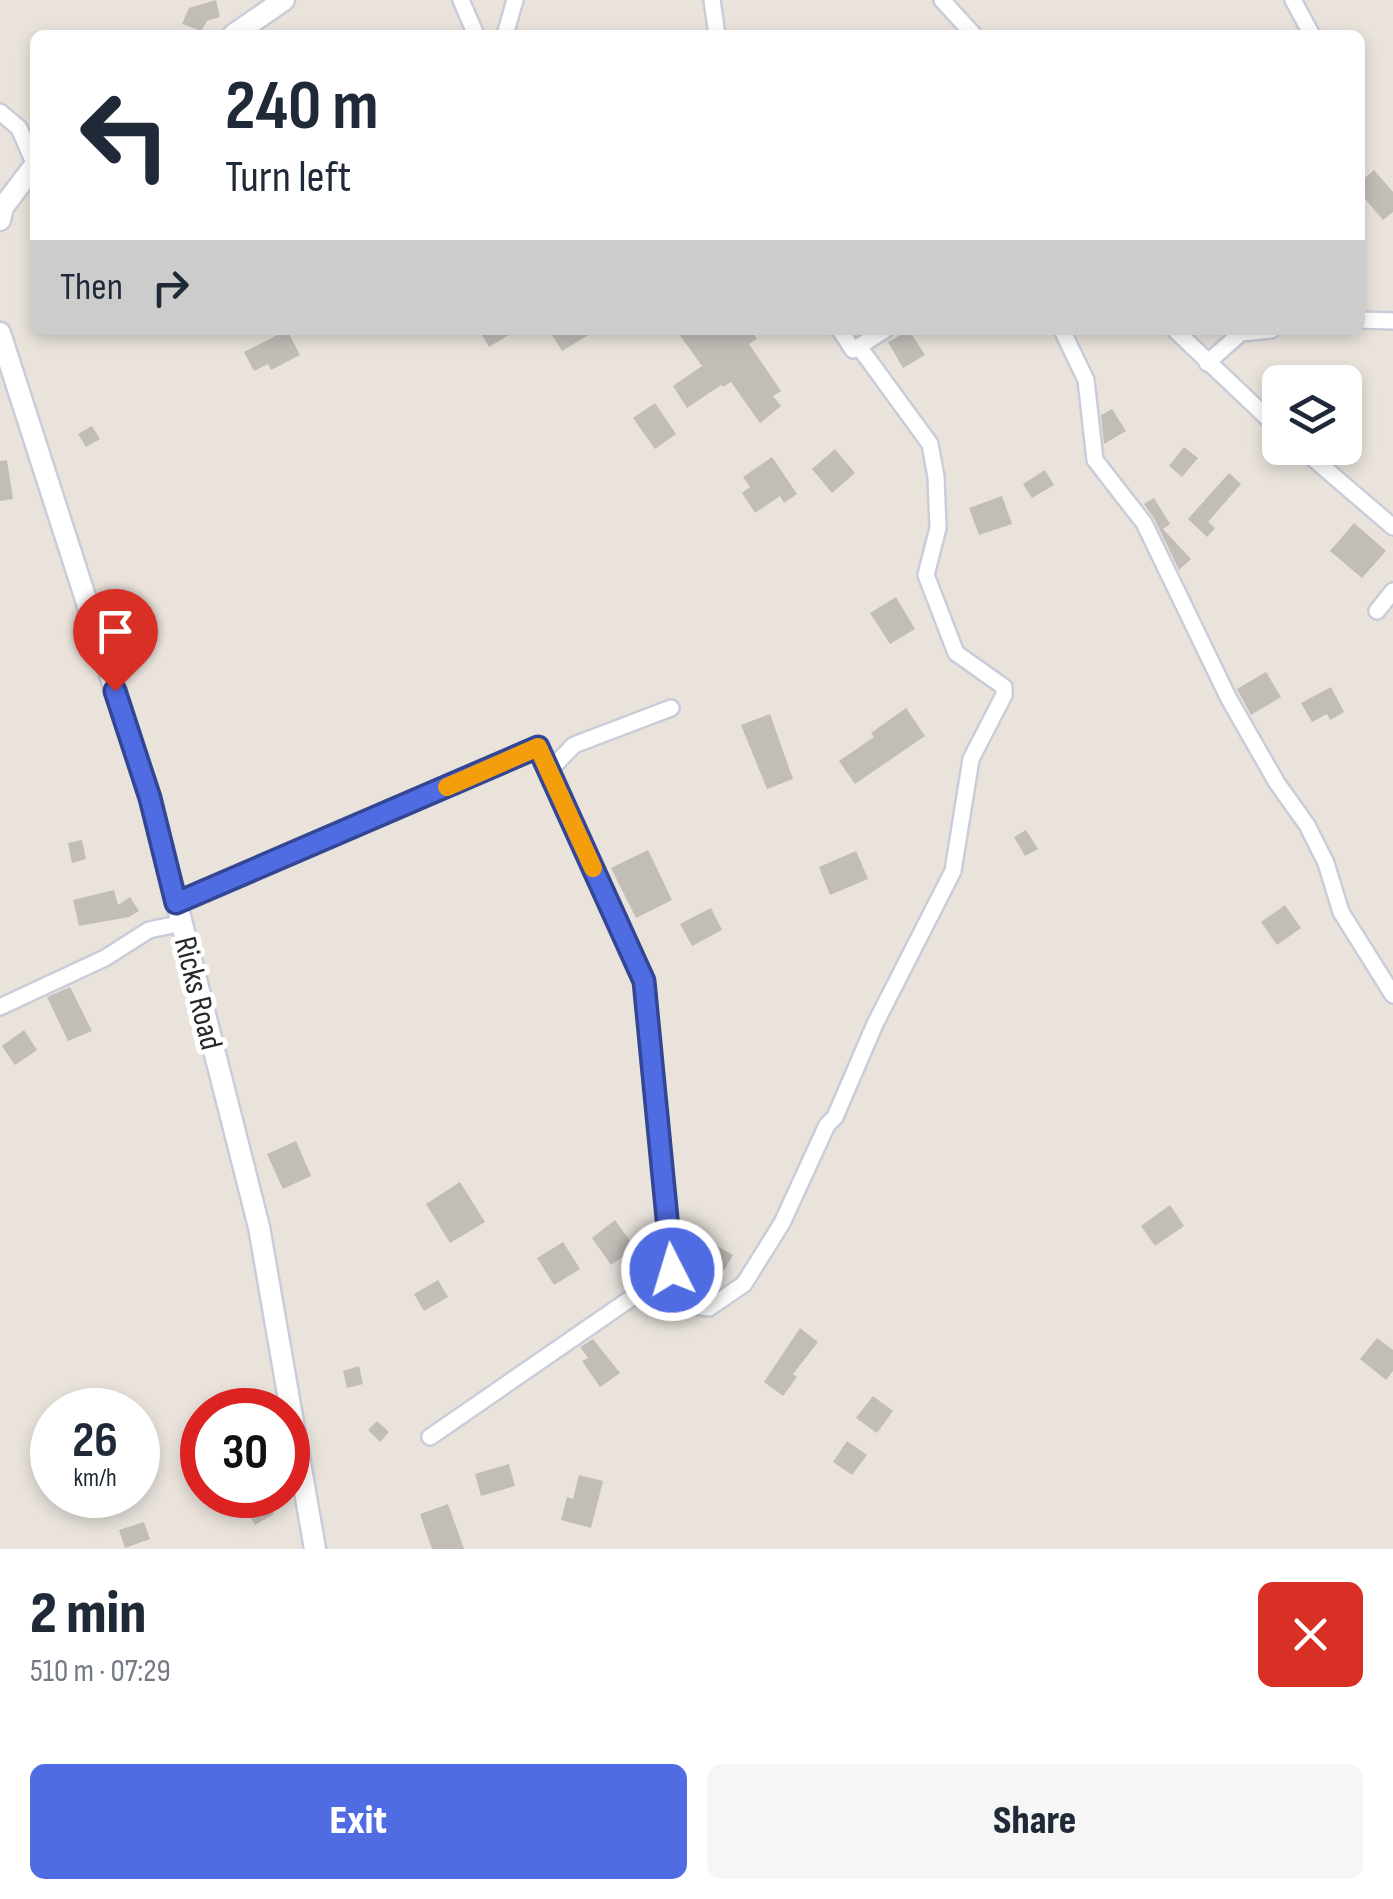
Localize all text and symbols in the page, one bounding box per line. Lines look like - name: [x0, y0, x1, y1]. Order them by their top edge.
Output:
- text: 240 m: [225, 65, 379, 149]
- icon: left: [60, 70, 190, 200]
- text: Turn left: [225, 150, 351, 205]
- icon: right: [143, 260, 198, 315]
- text: Then: [60, 265, 123, 310]
- map controls: [1262, 365, 1362, 465]
- button: layers: [1262, 365, 1362, 465]
- pin: [73, 589, 158, 692]
- icon: arrive: [88, 604, 143, 659]
- street label: Ricks Road: [165, 933, 230, 1054]
- position arrow: [620, 1218, 724, 1322]
- speed limit sign: 30: [180, 1388, 310, 1518]
- text: 26: [72, 1411, 118, 1471]
- text: km/h: [73, 1463, 117, 1494]
- text: 2 min: [30, 1578, 146, 1650]
- button: close: [1258, 1582, 1363, 1687]
- text: 510 m · 07:29: [30, 1652, 171, 1691]
- button: Exit: [30, 1764, 687, 1879]
- button: Share: [707, 1764, 1363, 1879]

